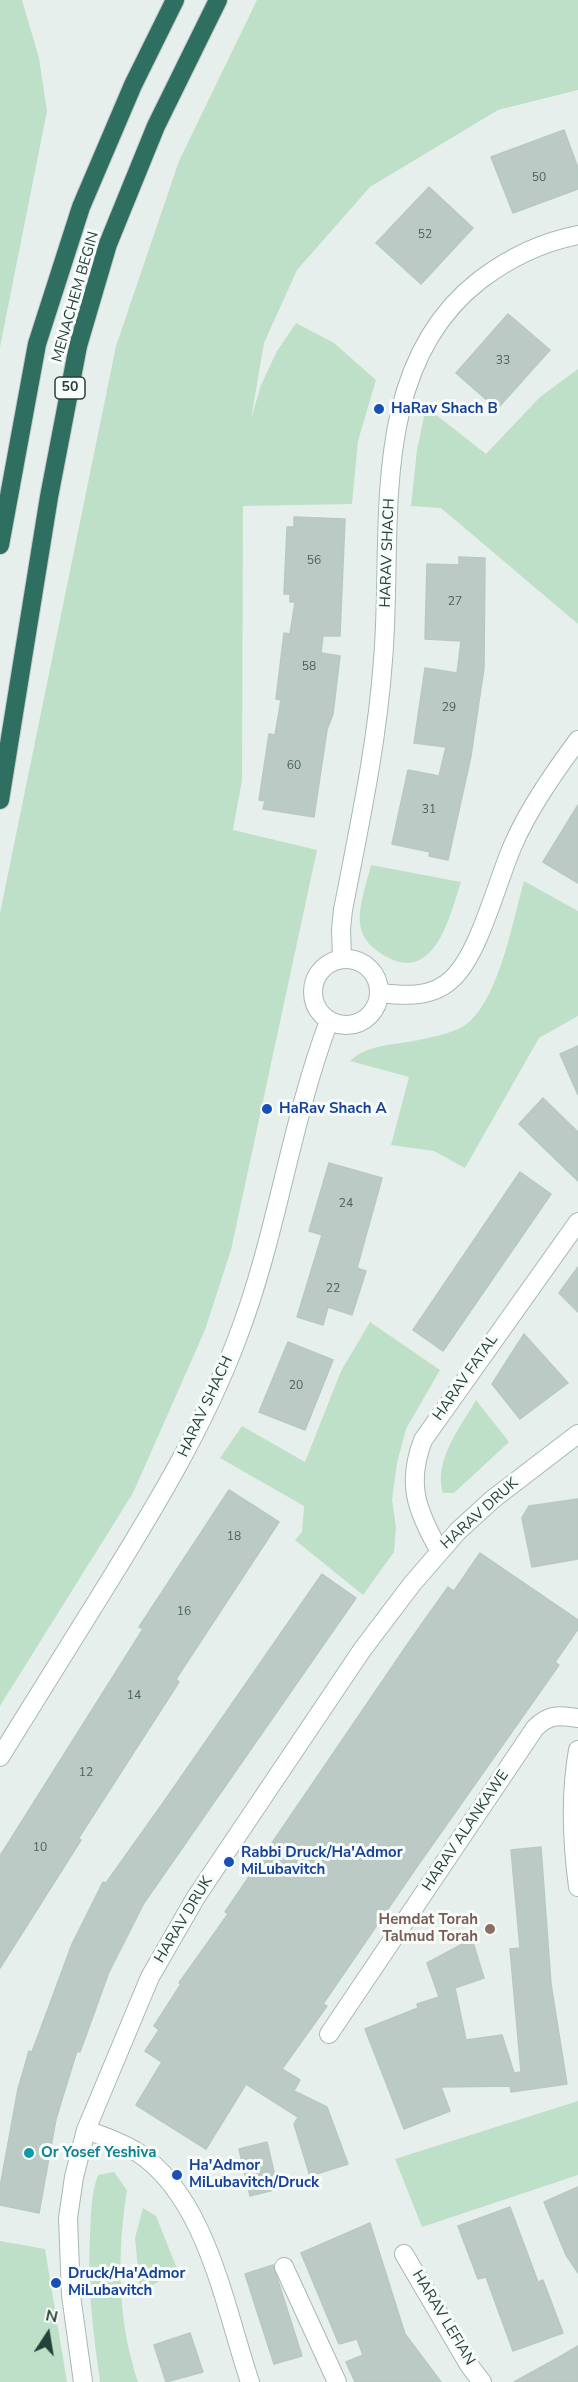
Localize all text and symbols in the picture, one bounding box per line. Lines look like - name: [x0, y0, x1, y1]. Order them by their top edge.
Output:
- house number: 50: [532, 171, 546, 185]
- house number: 52: [418, 228, 432, 242]
- street label: MENACHEM BEGIN: [49, 230, 103, 364]
- house number: 33: [496, 354, 510, 368]
- road number: 50: [55, 377, 85, 399]
- place label: HaRav Shach B: [391, 400, 498, 418]
- marker: HaRav Shach B: [372, 402, 386, 416]
- street label: HARAV SHACH: [377, 498, 399, 608]
- house number: 56: [307, 554, 321, 568]
- house number: 27: [448, 595, 462, 609]
- house number: 58: [302, 660, 316, 674]
- house number: 29: [442, 701, 456, 715]
- house number: 60: [287, 759, 301, 773]
- house number: 31: [422, 803, 436, 817]
- place label: HaRav Shach A: [279, 1100, 387, 1118]
- marker: HaRav Shach A: [260, 1102, 274, 1116]
- house number: 24: [339, 1197, 353, 1211]
- house number: 22: [326, 1282, 340, 1296]
- street label: HARAV FATAL: [430, 1332, 502, 1424]
- street label: HARAV SHACH: [175, 1354, 237, 1460]
- house number: 20: [289, 1379, 303, 1393]
- street label: HARAV DRUK: [438, 1475, 522, 1553]
- house number: 18: [227, 1530, 241, 1544]
- house number: 16: [177, 1605, 191, 1619]
- house number: 14: [127, 1689, 141, 1703]
- house number: 12: [79, 1766, 93, 1780]
- street label: HARAV ALANKAWE: [419, 1767, 513, 1895]
- house number: 10: [33, 1841, 47, 1855]
- place label: Rabbi Druck/Ha'Admor MiLubavitch: [241, 1844, 403, 1879]
- marker: Rabbi Druck/Ha'Admor MiLubavitch: [222, 1855, 236, 1869]
- street label: HARAV DRUK: [151, 1873, 217, 1967]
- place label: Hemdat Torah Talmud Torah: [379, 1911, 478, 1946]
- marker: Hemdat Torah Talmud Torah: [483, 1922, 497, 1936]
- place label: Or Yosef Yeshiva: [41, 2144, 156, 2162]
- marker: Or Yosef Yeshiva: [22, 2146, 36, 2160]
- place label: Ha'Admor MiLubavitch/Druck: [189, 2157, 319, 2192]
- marker: Ha'Admor MiLubavitch/Druck: [170, 2168, 184, 2182]
- place label: Druck/Ha'Admor MiLubavitch: [68, 2265, 185, 2300]
- street label: HARAV LEFIAN: [408, 2267, 478, 2369]
- marker: Druck/Ha'Admor MiLubavitch: [49, 2276, 63, 2290]
- north arrow: [18, 2304, 78, 2364]
- text: N: [44, 2304, 60, 2328]

